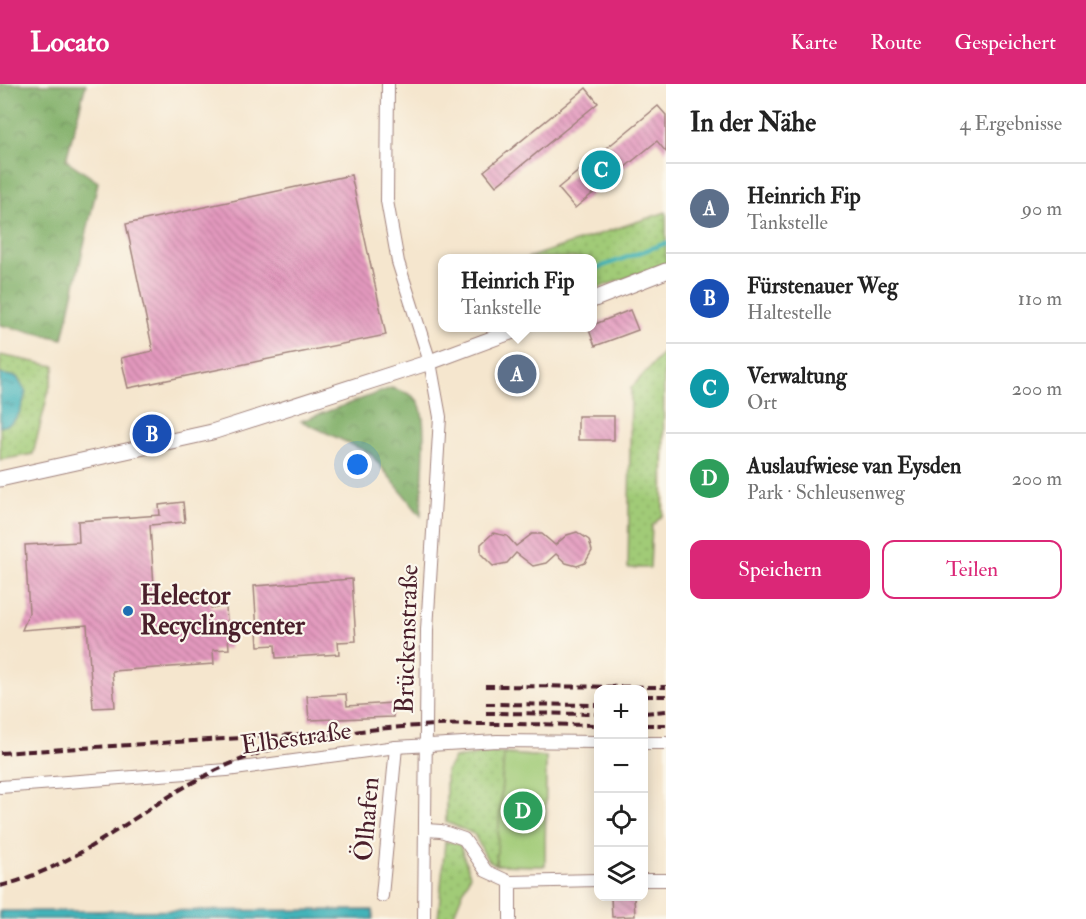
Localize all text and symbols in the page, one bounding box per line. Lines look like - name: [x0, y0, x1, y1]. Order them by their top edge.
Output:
- text: Locato: [30, 25, 109, 60]
- text: Karte: [791, 29, 837, 56]
- text: Route: [870, 29, 922, 56]
- text: Gespeichert: [955, 29, 1056, 56]
- text: In der Nähe: [690, 107, 816, 139]
- text: 4 Ergebnisse: [960, 111, 1062, 136]
- pin: C: [582, 148, 620, 193]
- text: Heinrich Fip: [747, 182, 861, 210]
- text: A: [703, 196, 716, 221]
- text: 90 m: [1022, 196, 1062, 221]
- text: Tankstelle: [747, 210, 828, 235]
- popup: [438, 254, 597, 332]
- text: Heinrich Fip: [461, 267, 574, 295]
- text: Fürstenauer Weg: [747, 272, 898, 300]
- text: B: [703, 286, 716, 311]
- text: 110 m: [1018, 286, 1062, 311]
- text: Tankstelle: [461, 295, 541, 320]
- text: Haltestelle: [747, 300, 832, 325]
- pin: A: [498, 352, 536, 396]
- text: Verwaltung: [747, 362, 847, 390]
- text: C: [702, 376, 717, 401]
- text: 200 m: [1012, 376, 1062, 401]
- text: Ort: [747, 390, 777, 415]
- pin: B: [132, 412, 172, 456]
- your location: [343, 450, 372, 479]
- text: Auslaufwiese van Eysden: [747, 452, 961, 480]
- text: D: [701, 466, 718, 491]
- text: 200 m: [1012, 466, 1062, 491]
- text: Park · Schleusenweg: [747, 480, 905, 505]
- button: Speichern: [690, 540, 870, 599]
- button: Teilen: [882, 540, 1062, 599]
- street label: Brückenstraße: [388, 564, 426, 714]
- place label: Helector Recyclingcenter: [140, 580, 305, 643]
- marker: Helector Recyclingcenter: [121, 604, 135, 618]
- map controls: [594, 685, 648, 901]
- button: +: [594, 685, 648, 739]
- street label: Elbestraße: [239, 714, 354, 762]
- button: −: [594, 739, 648, 793]
- street label: Ölhafen: [346, 775, 387, 863]
- pin: D: [504, 788, 542, 834]
- button: locate: [594, 793, 648, 847]
- button: layers: [594, 847, 648, 901]

